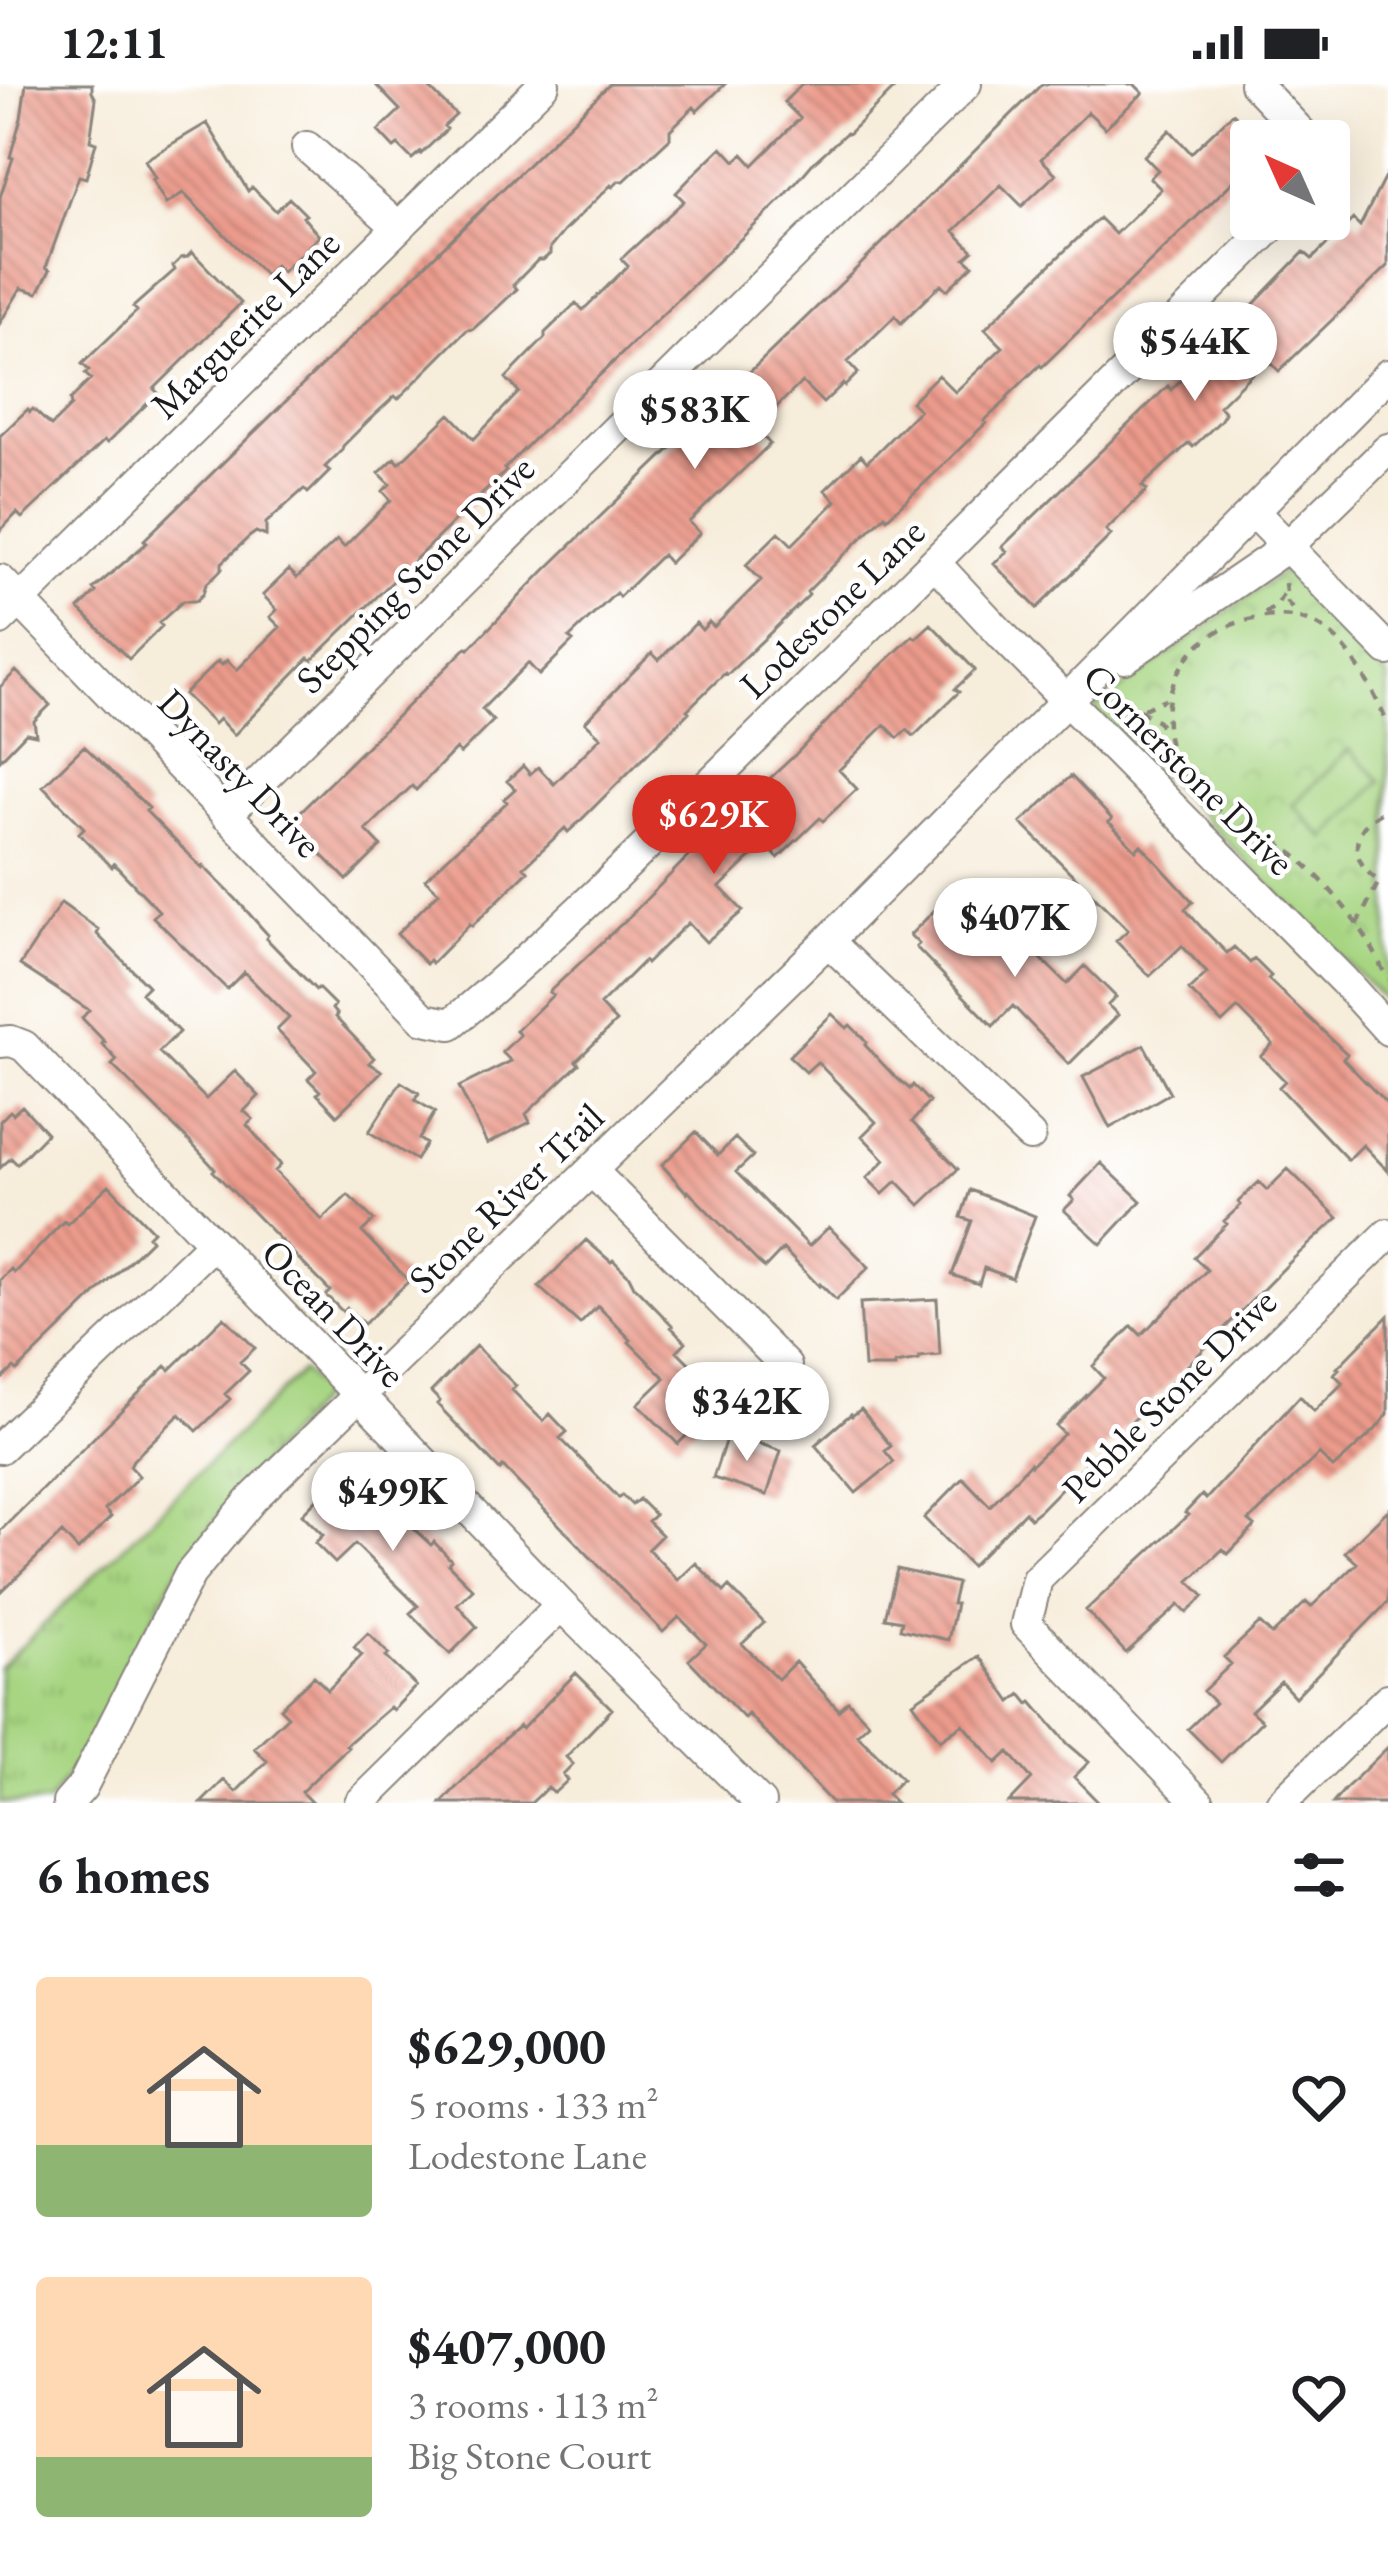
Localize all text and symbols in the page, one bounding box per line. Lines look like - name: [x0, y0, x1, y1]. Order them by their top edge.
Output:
- text: 12:11: [60, 13, 168, 71]
- north arrow: [1230, 120, 1350, 240]
- map controls: [1230, 120, 1350, 240]
- street label: Marguerite Lane: [139, 218, 351, 430]
- pin: $544K: [1111, 302, 1279, 404]
- text: $544K: [1140, 315, 1250, 366]
- pin: $583K: [611, 370, 779, 472]
- text: $583K: [640, 383, 750, 434]
- street label: Stepping Stone Drive: [285, 444, 545, 704]
- street label: Lodestone Lane: [728, 507, 936, 709]
- street label: Cornerstone Drive: [1072, 652, 1306, 886]
- street label: Dynasty Drive: [147, 678, 333, 868]
- pin: $629K: [630, 775, 798, 877]
- text: $629K: [659, 788, 769, 839]
- pin: $407K: [931, 878, 1099, 980]
- text: $407K: [960, 891, 1070, 942]
- street label: Stone River Trail: [397, 1092, 615, 1304]
- street label: Ocean Drive: [251, 1228, 417, 1398]
- street label: Pebble Stone Drive: [1051, 1277, 1287, 1513]
- pin: $342K: [663, 1362, 831, 1464]
- text: $342K: [692, 1375, 802, 1426]
- pin: $499K: [309, 1452, 477, 1554]
- text: $499K: [338, 1465, 448, 1516]
- text: 6 homes: [36, 1842, 210, 1908]
- icon: filters: [1286, 1842, 1352, 1908]
- text: $629,000: [408, 2013, 606, 2079]
- icon: home: [132, 2025, 276, 2169]
- icon: heart: [1286, 2064, 1352, 2130]
- text: 5 rooms · 133 m²: [408, 2079, 659, 2130]
- text: Lodestone Lane: [408, 2130, 647, 2181]
- text: $407,000: [408, 2313, 606, 2379]
- icon: home: [132, 2325, 276, 2469]
- icon: heart: [1286, 2364, 1352, 2430]
- text: 3 rooms · 113 m²: [408, 2379, 659, 2430]
- text: Big Stone Court: [408, 2430, 651, 2481]

